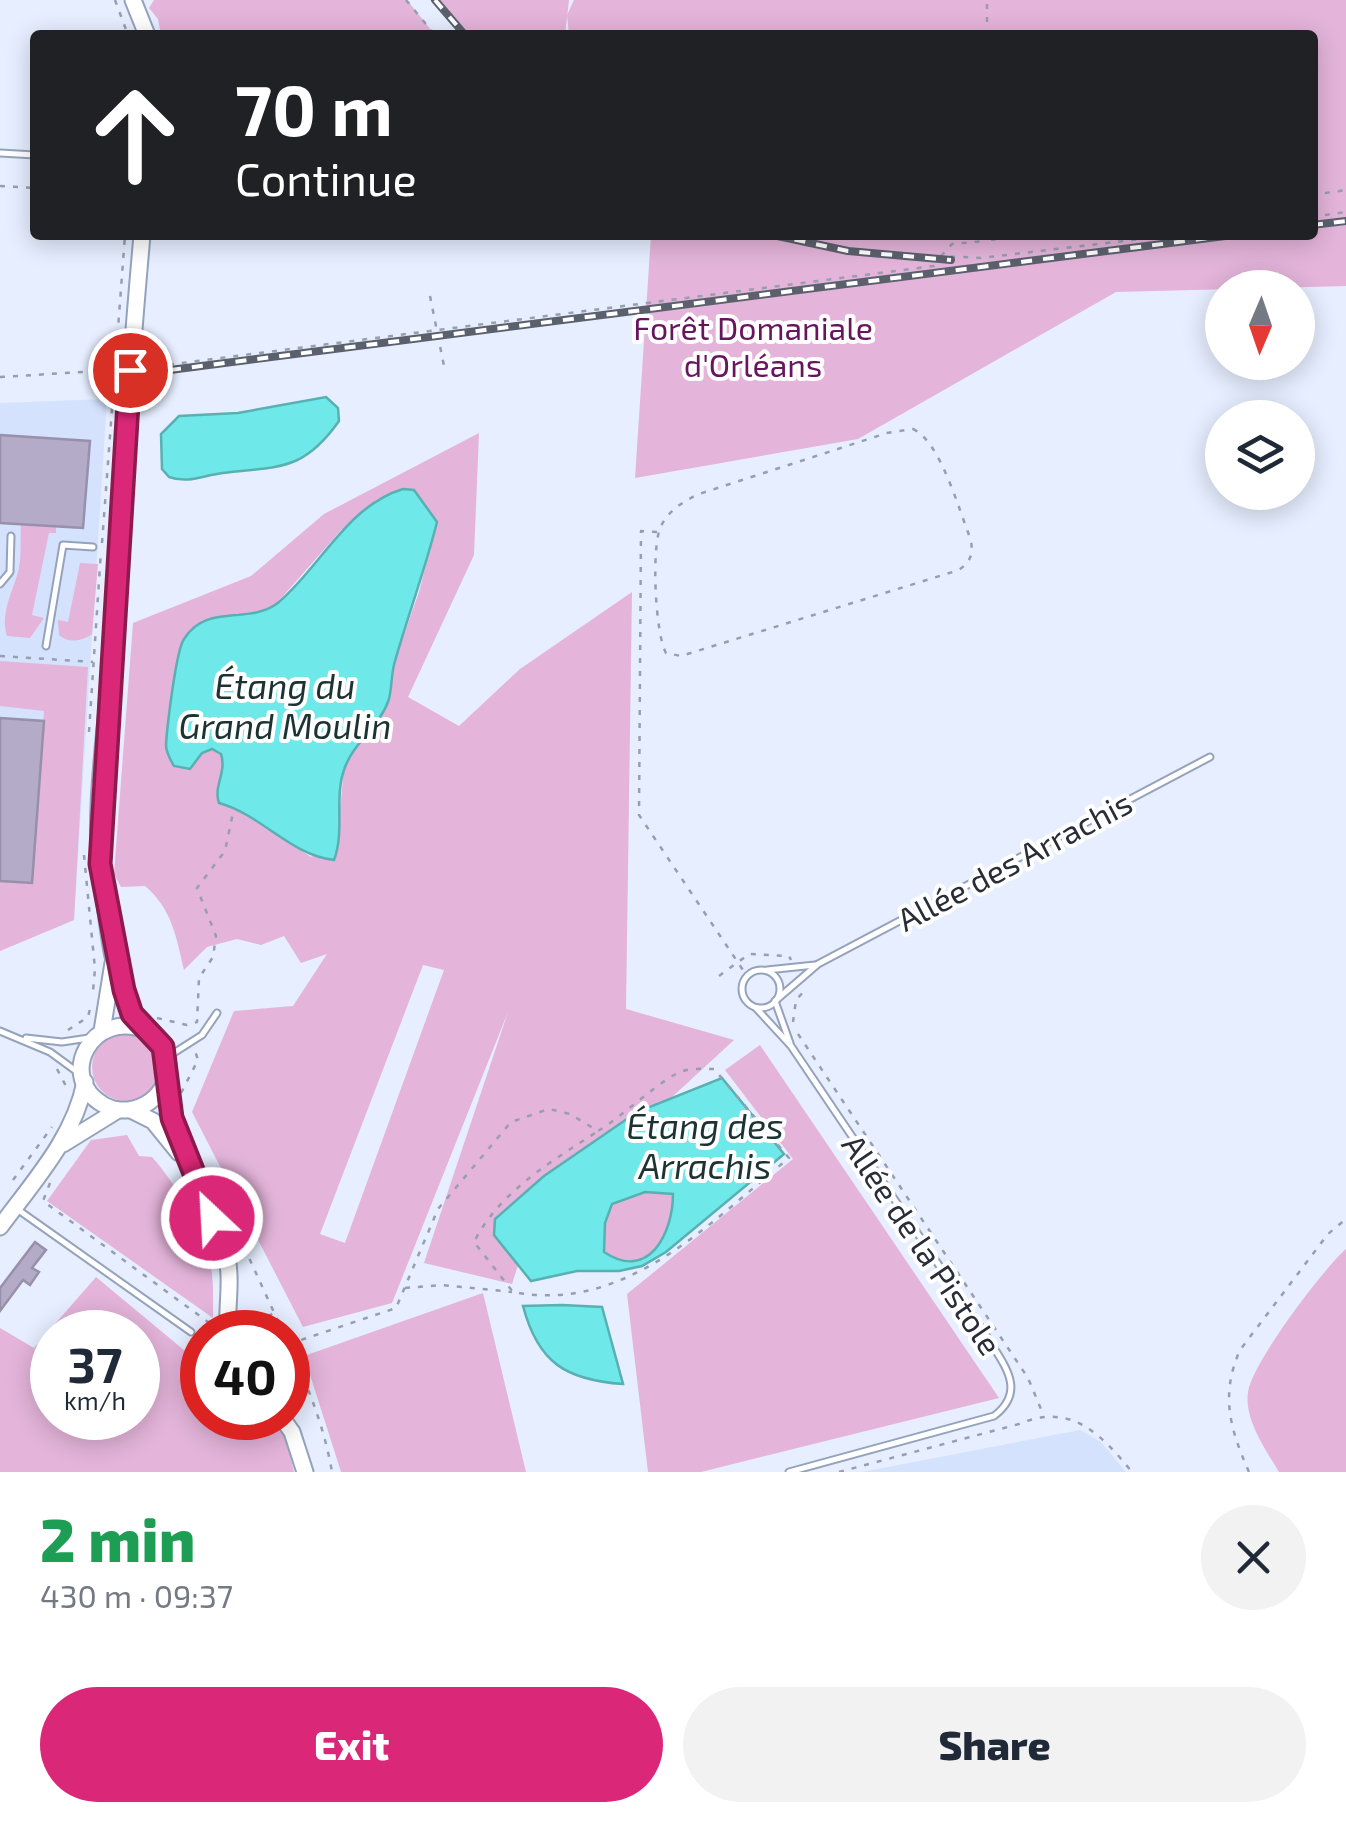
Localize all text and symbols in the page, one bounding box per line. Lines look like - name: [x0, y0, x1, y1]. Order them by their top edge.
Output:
- text: 70 m: [235, 66, 393, 150]
- icon: ahead: [70, 70, 200, 200]
- text: Continue: [235, 151, 417, 205]
- north arrow: [1205, 270, 1315, 380]
- map controls: [1205, 270, 1315, 510]
- park label: Forêt Domaniale d'Orléans: [633, 308, 873, 383]
- pin: [88, 328, 173, 413]
- icon: arrive: [103, 343, 158, 398]
- button: layers: [1205, 400, 1315, 510]
- water label: Étang du Grand Moulin: [179, 664, 391, 746]
- street label: Allée des Arrachis: [890, 782, 1138, 938]
- water label: Étang des Arrachis: [626, 1104, 784, 1186]
- street label: Allée de la Pistole: [835, 1127, 1011, 1361]
- position arrow: [160, 1166, 264, 1270]
- speed limit sign: 40: [180, 1310, 310, 1440]
- text: 37: [68, 1333, 122, 1393]
- text: km/h: [64, 1385, 126, 1415]
- text: 2 min: [40, 1502, 195, 1574]
- button: close: [1201, 1505, 1306, 1610]
- text: 430 m · 09:37: [40, 1576, 233, 1614]
- button: Exit: [40, 1687, 663, 1802]
- button: Share: [683, 1687, 1306, 1802]

